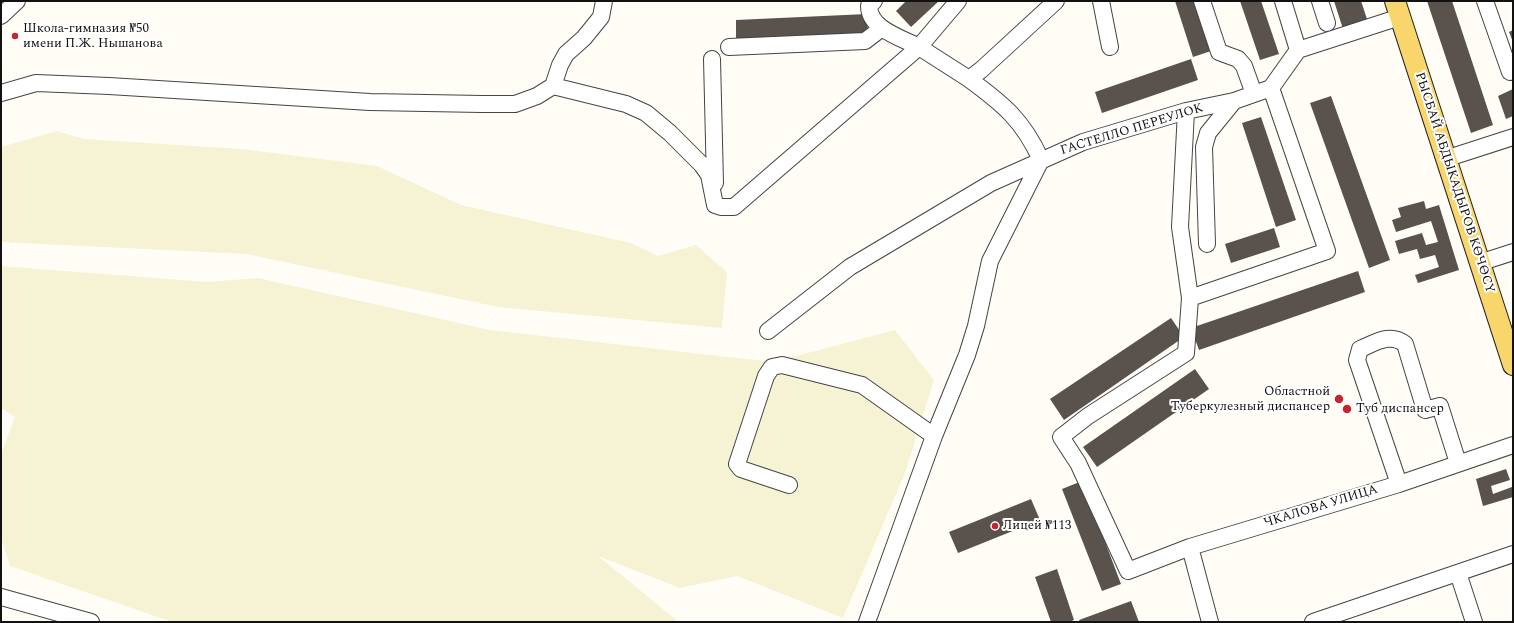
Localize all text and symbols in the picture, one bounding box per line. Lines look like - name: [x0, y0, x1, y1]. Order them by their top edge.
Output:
- place label: Школа-гимназия №50 имени П.Ж. Нышанова: [23, 21, 163, 52]
- marker: Школа-гимназия №50 имени П.Ж. Нышанова: [10, 31, 20, 41]
- street label: РЫСБАЙ АБДЫКАДЫРОВ КӨЧӨСҮ: [1411, 71, 1497, 295]
- street label: ГАСТЕЛЛО ПЕРЕУЛОК: [1059, 101, 1205, 159]
- place label: Областной Туберкулезный диспансер: [1171, 384, 1330, 415]
- marker: Областной Туберкулезный диспансер: [1333, 393, 1345, 405]
- place label: Туб диспансер: [1356, 401, 1444, 417]
- marker: Туб диспансер: [1341, 403, 1353, 415]
- street label: ЧКАЛОВА УЛИЦА: [1262, 482, 1380, 532]
- place label: Лицей №113: [1003, 518, 1071, 534]
- marker: Лицей №113: [990, 521, 1000, 531]

